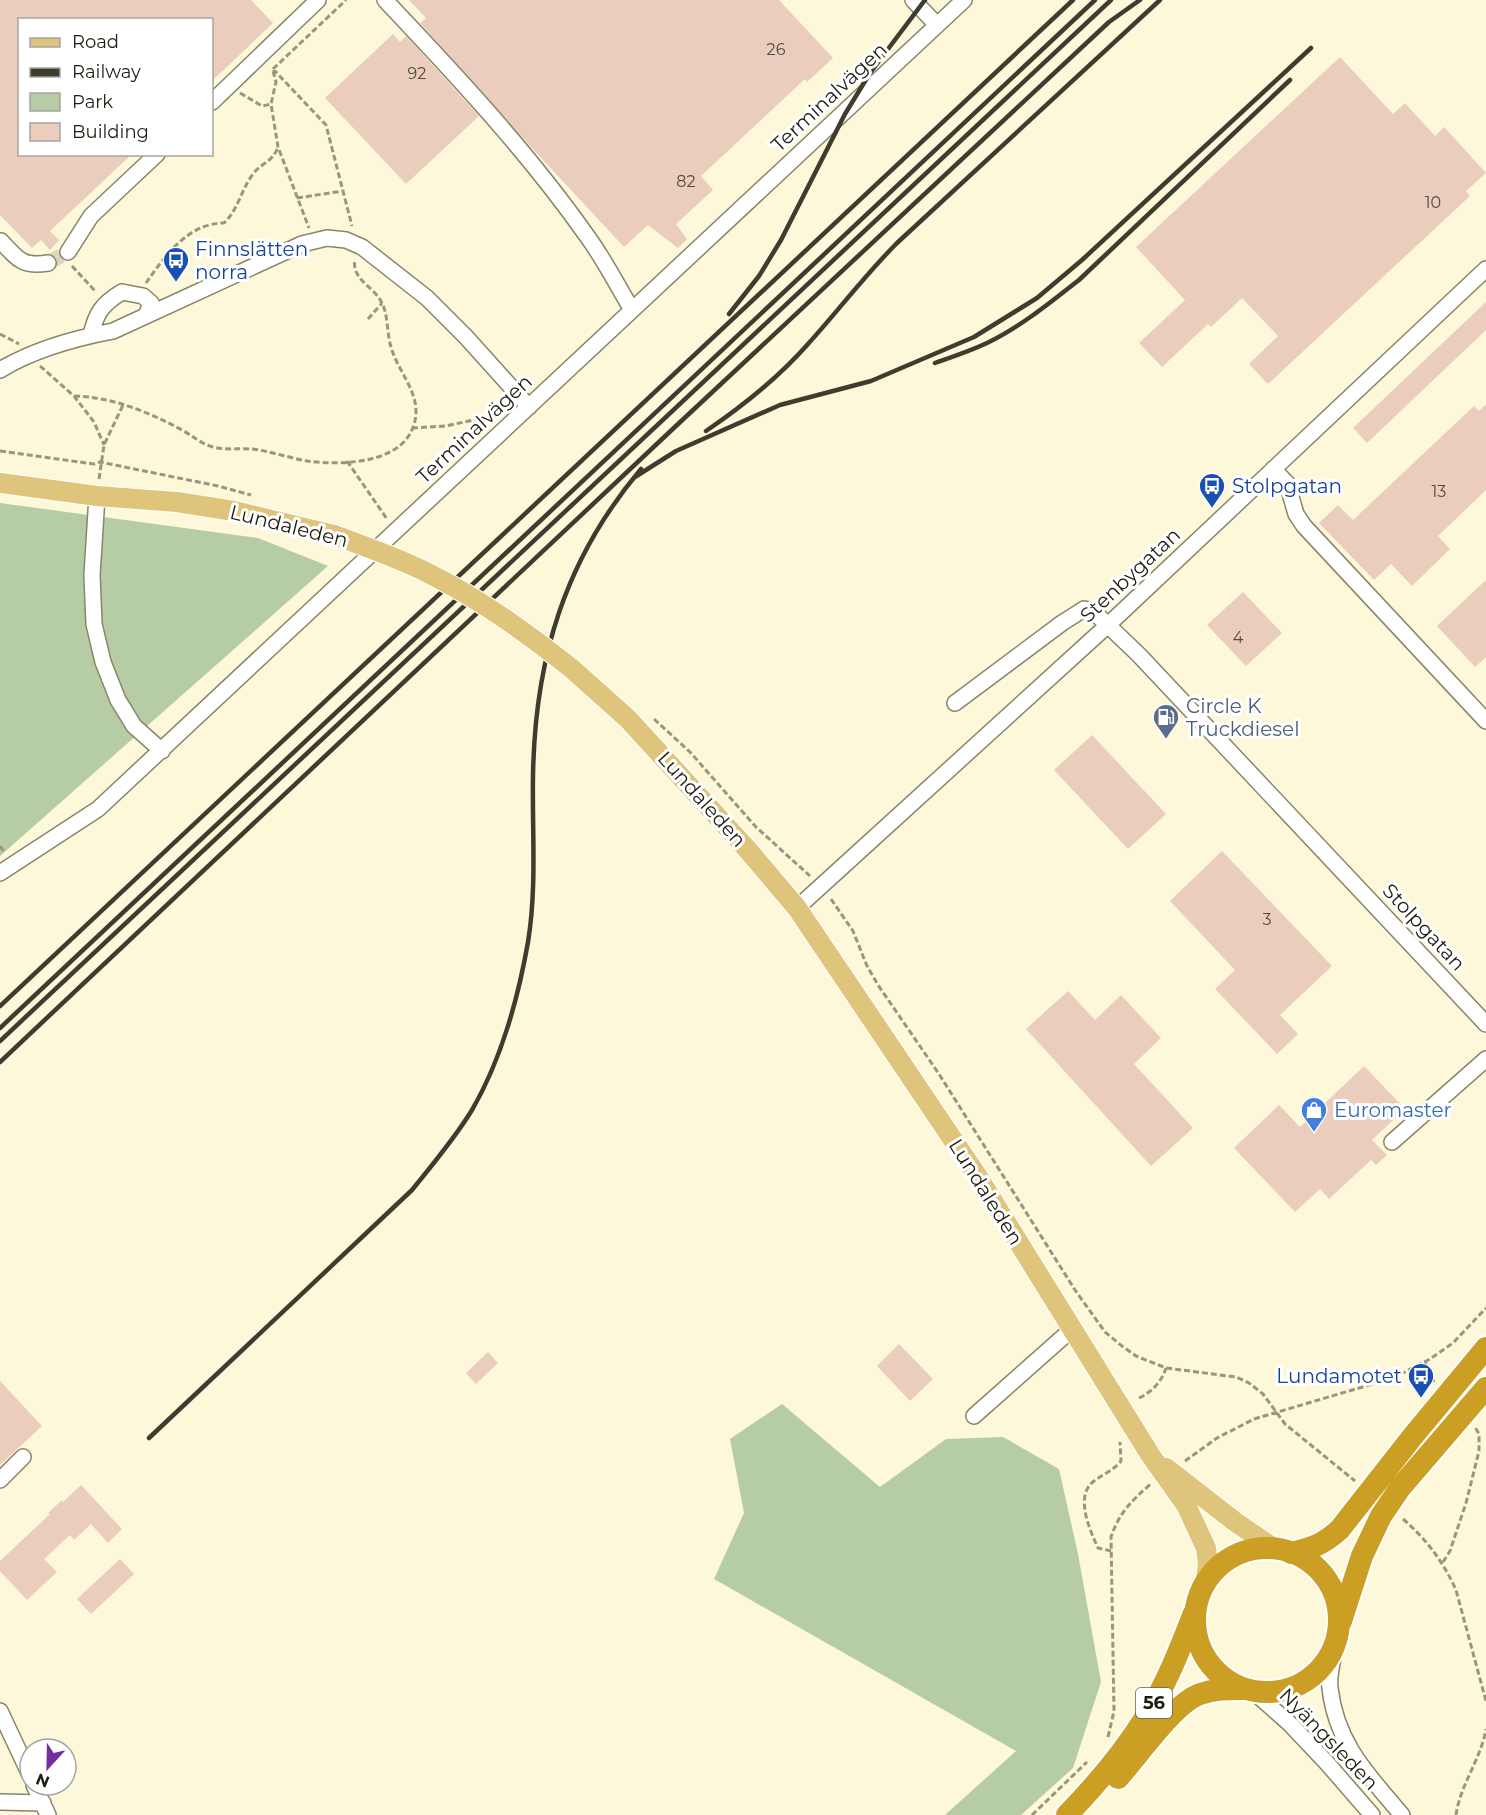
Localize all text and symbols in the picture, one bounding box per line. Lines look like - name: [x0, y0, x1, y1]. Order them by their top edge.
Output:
- legend: [18, 18, 213, 156]
- text: Road: [72, 31, 119, 53]
- street label: Terminalvägen: [766, 37, 892, 157]
- house number: 26: [767, 40, 786, 59]
- text: Railway: [72, 61, 141, 83]
- house number: 92: [408, 64, 426, 83]
- text: Park: [72, 91, 113, 113]
- text: Building: [72, 121, 149, 143]
- house number: 82: [676, 172, 696, 191]
- house number: 10: [1425, 193, 1441, 212]
- place label: Finnslätten norra: [195, 237, 308, 284]
- bus stop icon: Finnslätten norra: [161, 245, 191, 283]
- street label: Terminalvägen: [411, 369, 537, 489]
- bus stop icon: Stolpgatan: [1197, 471, 1227, 509]
- place label: Stolpgatan: [1232, 474, 1342, 498]
- house number: 13: [1432, 482, 1446, 501]
- street label: Lundaleden: [228, 500, 350, 552]
- street label: Stenbygatan: [1075, 523, 1185, 627]
- house number: 4: [1233, 628, 1244, 647]
- place label: Circle K Truckdiesel: [1186, 694, 1300, 741]
- fuel station icon: Circle K Truckdiesel: [1151, 702, 1181, 740]
- street label: Lundaleden: [653, 746, 751, 852]
- street label: Stolpgatan: [1378, 879, 1470, 975]
- house number: 3: [1262, 910, 1272, 929]
- shop icon: Euromaster: [1299, 1095, 1329, 1133]
- place label: Euromaster: [1334, 1098, 1452, 1122]
- street label: Lundaleden: [944, 1135, 1028, 1249]
- bus stop icon: Lundamotet: [1406, 1361, 1436, 1399]
- place label: Lundamotet: [1276, 1364, 1402, 1388]
- street label: Nyängsleden: [1274, 1683, 1384, 1795]
- road number: 56: [1136, 1688, 1172, 1718]
- north arrow: [18, 1737, 78, 1797]
- text: N: [33, 1769, 52, 1792]

